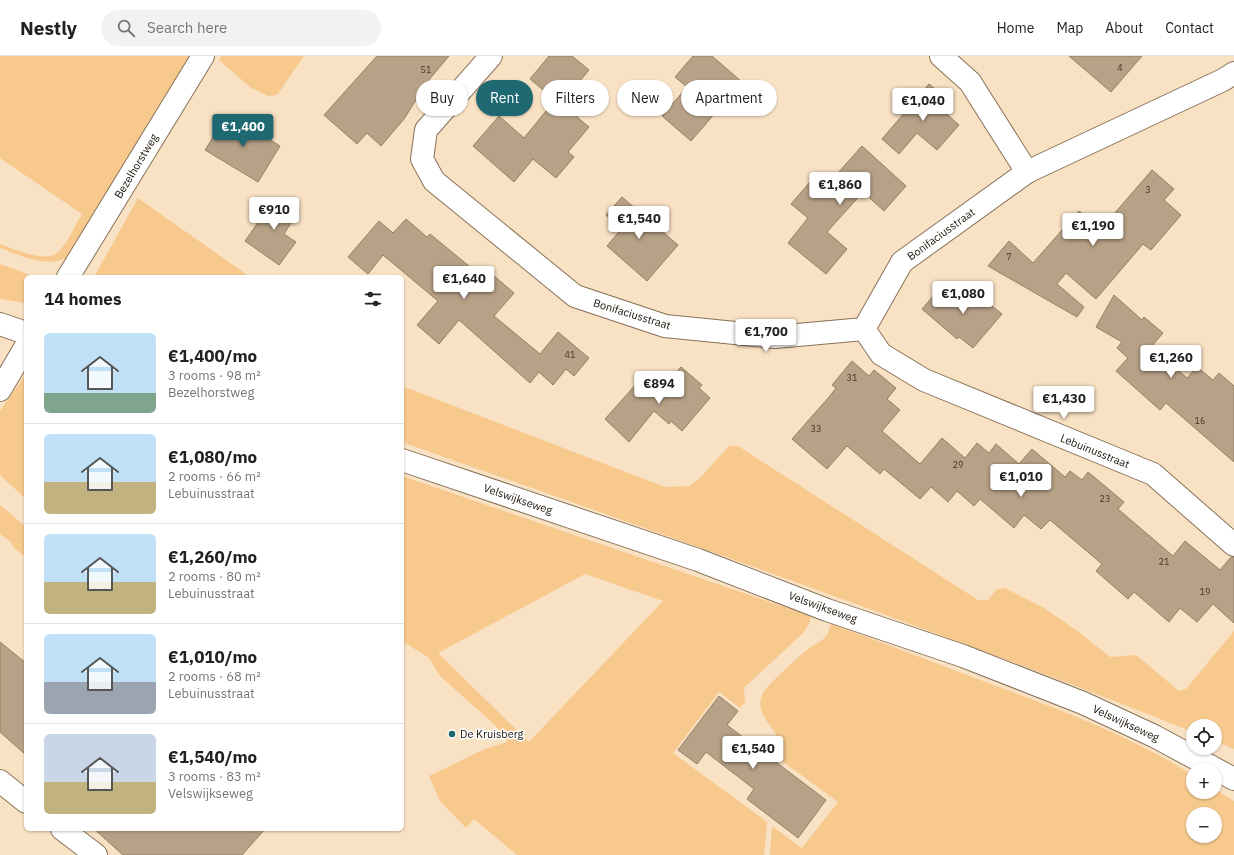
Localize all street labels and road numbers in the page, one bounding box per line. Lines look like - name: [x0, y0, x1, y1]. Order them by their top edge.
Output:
- street label: Bezelhorstweg: [111, 131, 161, 201]
- street label: Bonifaciusstraat: [904, 205, 978, 263]
- street label: Bonifaciusstraat: [592, 296, 673, 332]
- street label: Lebuinusstraat: [1058, 431, 1132, 471]
- street label: Velswijkseweg: [482, 481, 554, 517]
- street label: Velswijkseweg: [787, 588, 859, 626]
- street label: Velswijkseweg: [1090, 701, 1162, 745]

